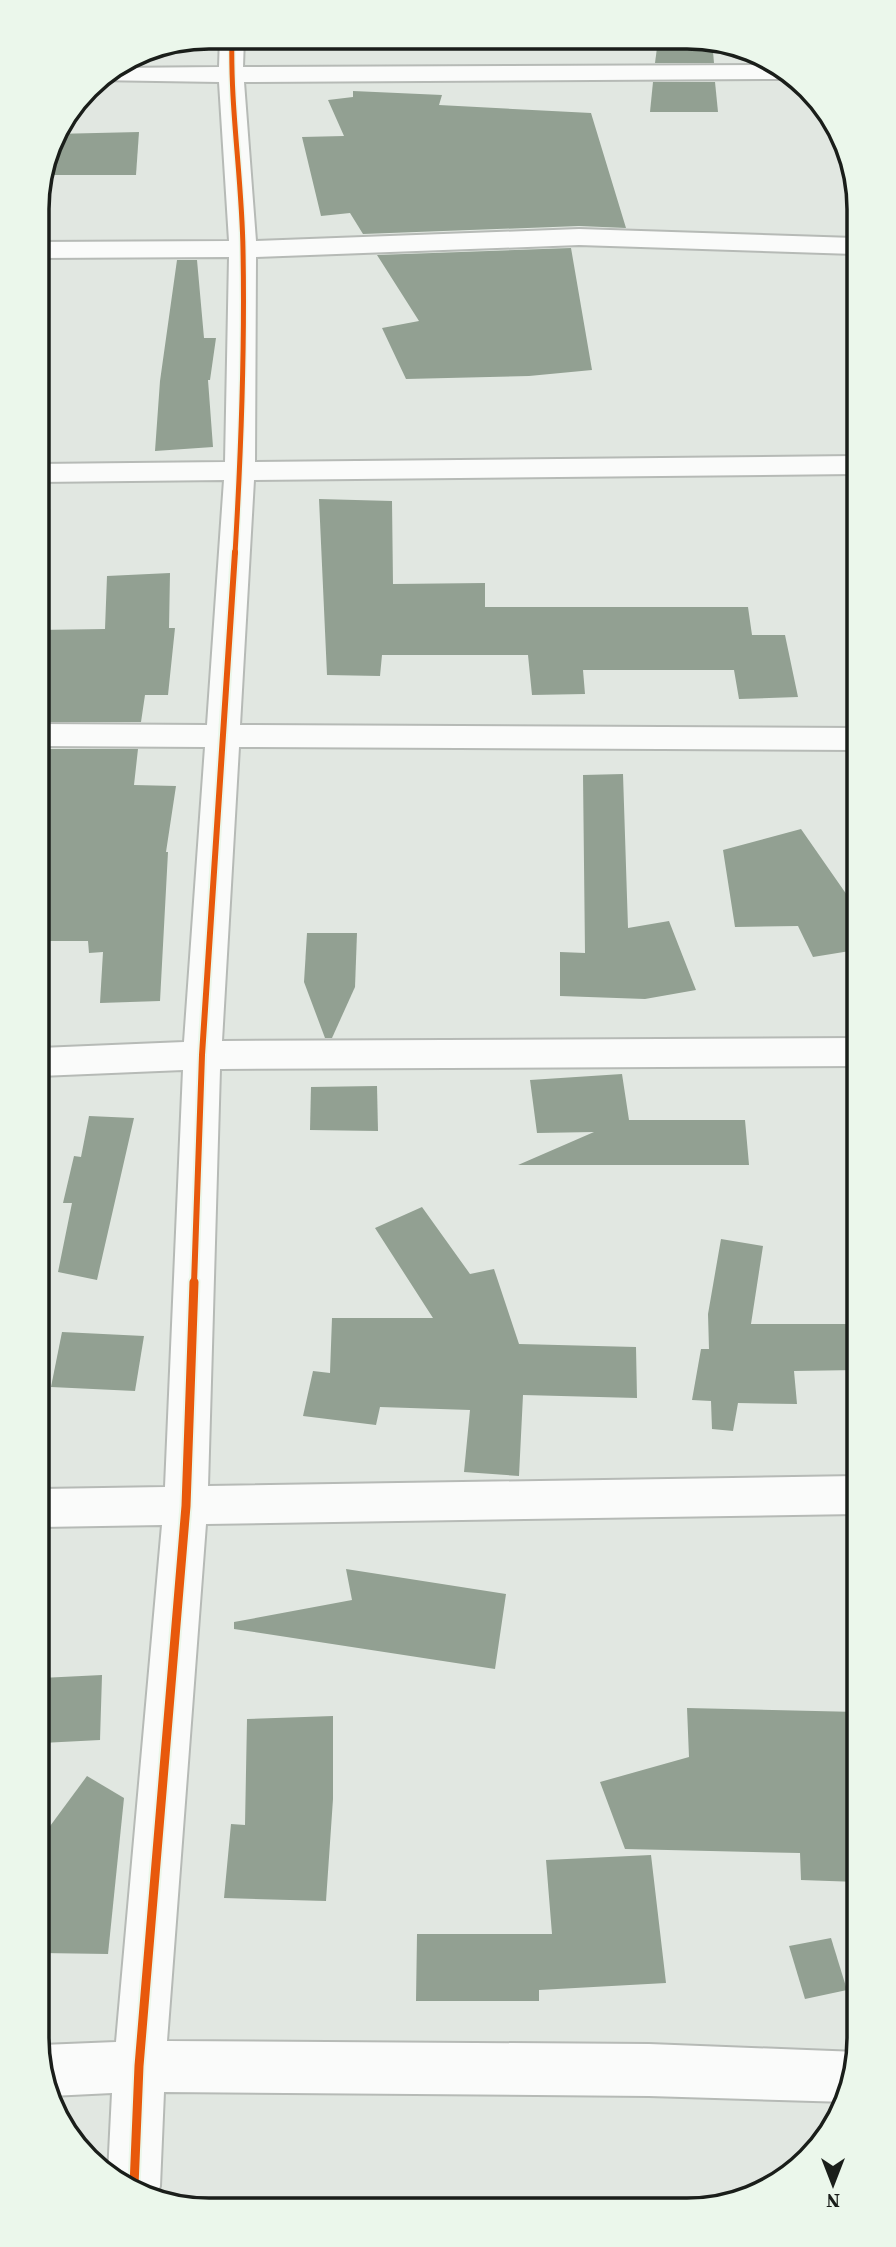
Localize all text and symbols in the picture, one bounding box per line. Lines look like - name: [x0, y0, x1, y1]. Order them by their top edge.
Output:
- north arrow: [798, 2149, 868, 2219]
- text: N: [826, 2188, 840, 2214]

